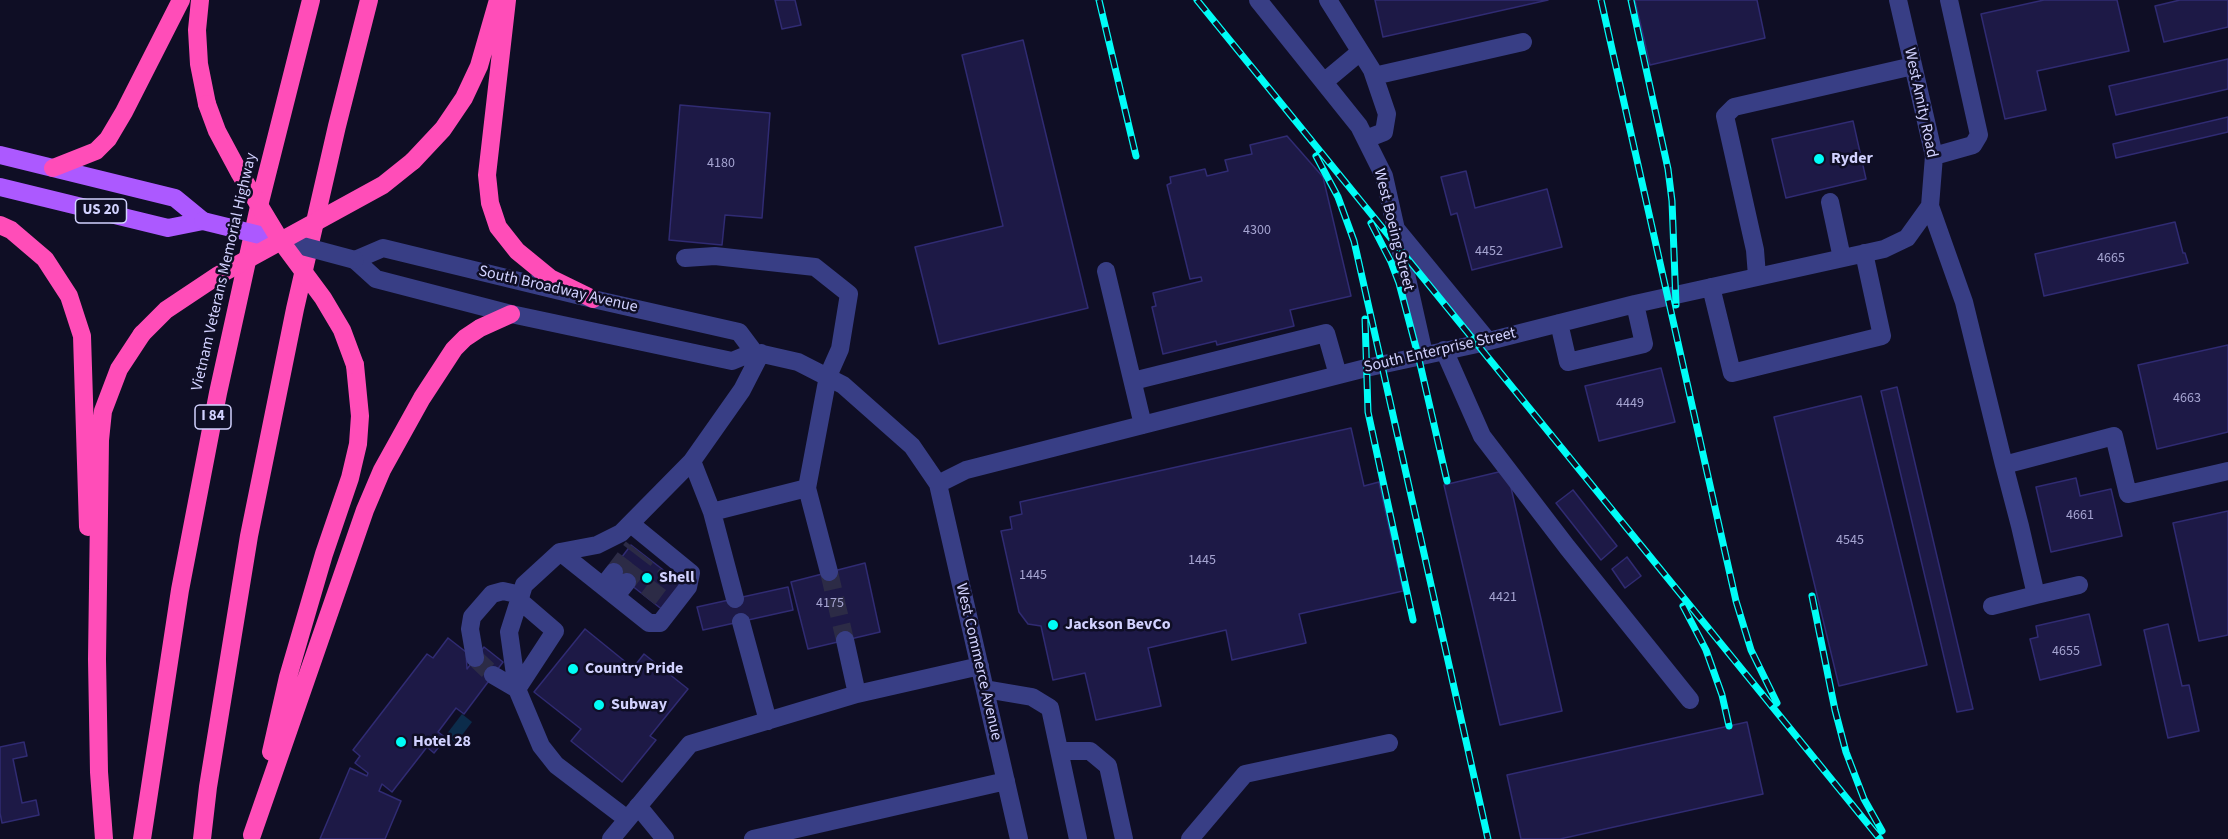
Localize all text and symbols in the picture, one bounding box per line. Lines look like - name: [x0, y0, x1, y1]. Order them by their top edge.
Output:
- street label: West Amity Road: [1899, 46, 1941, 160]
- place label: Ryder: [1831, 149, 1873, 169]
- street label: Vietnam Veterans Memorial Highway: [188, 151, 262, 393]
- marker: Ryder: [1812, 152, 1826, 166]
- house number: 4180: [707, 156, 735, 172]
- street label: West Boeing Street: [1368, 167, 1418, 293]
- road number: US 20: [76, 199, 126, 223]
- house number: 4300: [1243, 223, 1271, 239]
- house number: 4452: [1475, 244, 1503, 260]
- house number: 4665: [2097, 251, 2125, 267]
- street label: South Broadway Avenue: [477, 262, 639, 318]
- street label: South Enterprise Street: [1362, 324, 1518, 378]
- house number: 4663: [2173, 391, 2201, 407]
- house number: 4449: [1616, 396, 1644, 412]
- road number: I 84: [195, 405, 231, 429]
- house number: 4661: [2066, 508, 2094, 524]
- house number: 4545: [1836, 533, 1864, 549]
- house number: 1445: [1188, 553, 1216, 569]
- place label: Shell: [659, 568, 694, 588]
- house number: 1445: [1019, 568, 1047, 584]
- marker: Shell: [640, 571, 654, 585]
- street label: West Commerce Avenue: [951, 582, 1005, 742]
- house number: 4421: [1489, 590, 1517, 606]
- house number: 4175: [816, 596, 844, 612]
- place label: Jackson BevCo: [1065, 615, 1171, 635]
- marker: Jackson BevCo: [1046, 618, 1060, 632]
- house number: 4655: [2052, 644, 2080, 660]
- place label: Country Pride: [585, 659, 683, 679]
- marker: Country Pride: [566, 662, 580, 676]
- place label: Subway: [611, 695, 667, 715]
- marker: Subway: [592, 698, 606, 712]
- place label: Hotel 28: [413, 732, 471, 752]
- marker: Hotel 28: [394, 735, 408, 749]

